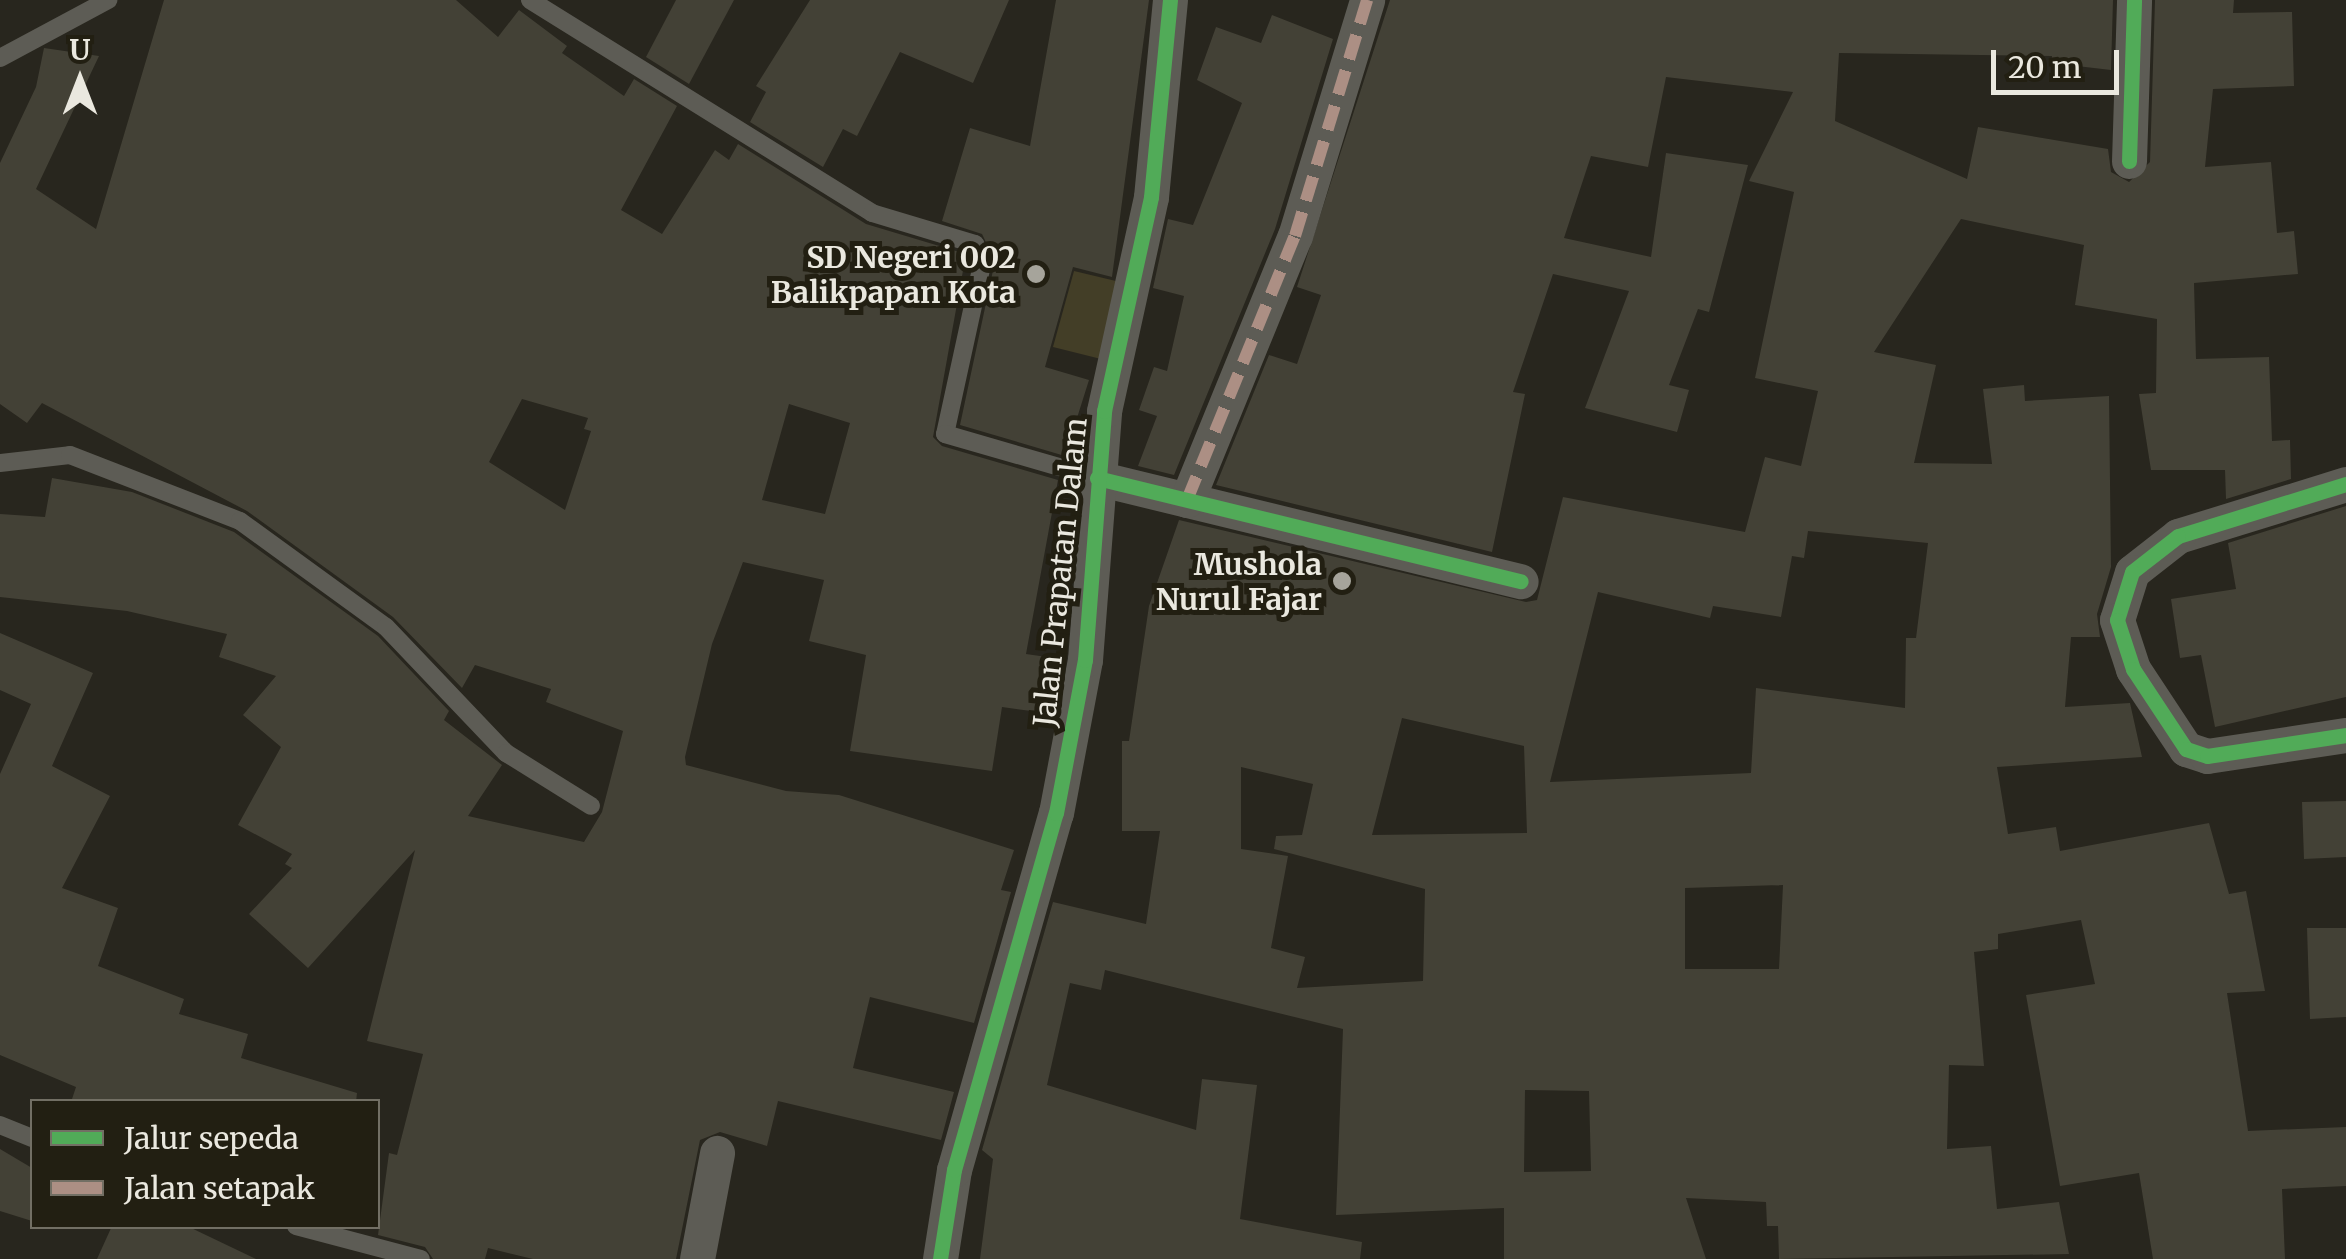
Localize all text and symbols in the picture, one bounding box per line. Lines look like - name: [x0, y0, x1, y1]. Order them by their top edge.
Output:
- north arrow: [30, 30, 130, 130]
- scale bar: [1996, 30, 2124, 92]
- text: U: [70, 32, 90, 68]
- text: 20 m: [2008, 48, 2081, 86]
- place label: SD Negeri 002 Balikpapan Kota: [771, 239, 1016, 310]
- marker: SD Negeri 002 Balikpapan Kota: [1025, 263, 1047, 285]
- street label: Jalan Prapatan Dalam: [1026, 416, 1094, 728]
- place label: Mushola Nurul Fajar: [1156, 546, 1322, 616]
- marker: Mushola Nurul Fajar: [1331, 570, 1353, 592]
- legend: [30, 1099, 380, 1229]
- text: Jalur sepeda: [124, 1119, 299, 1157]
- text: Jalan setapak: [124, 1169, 315, 1207]

